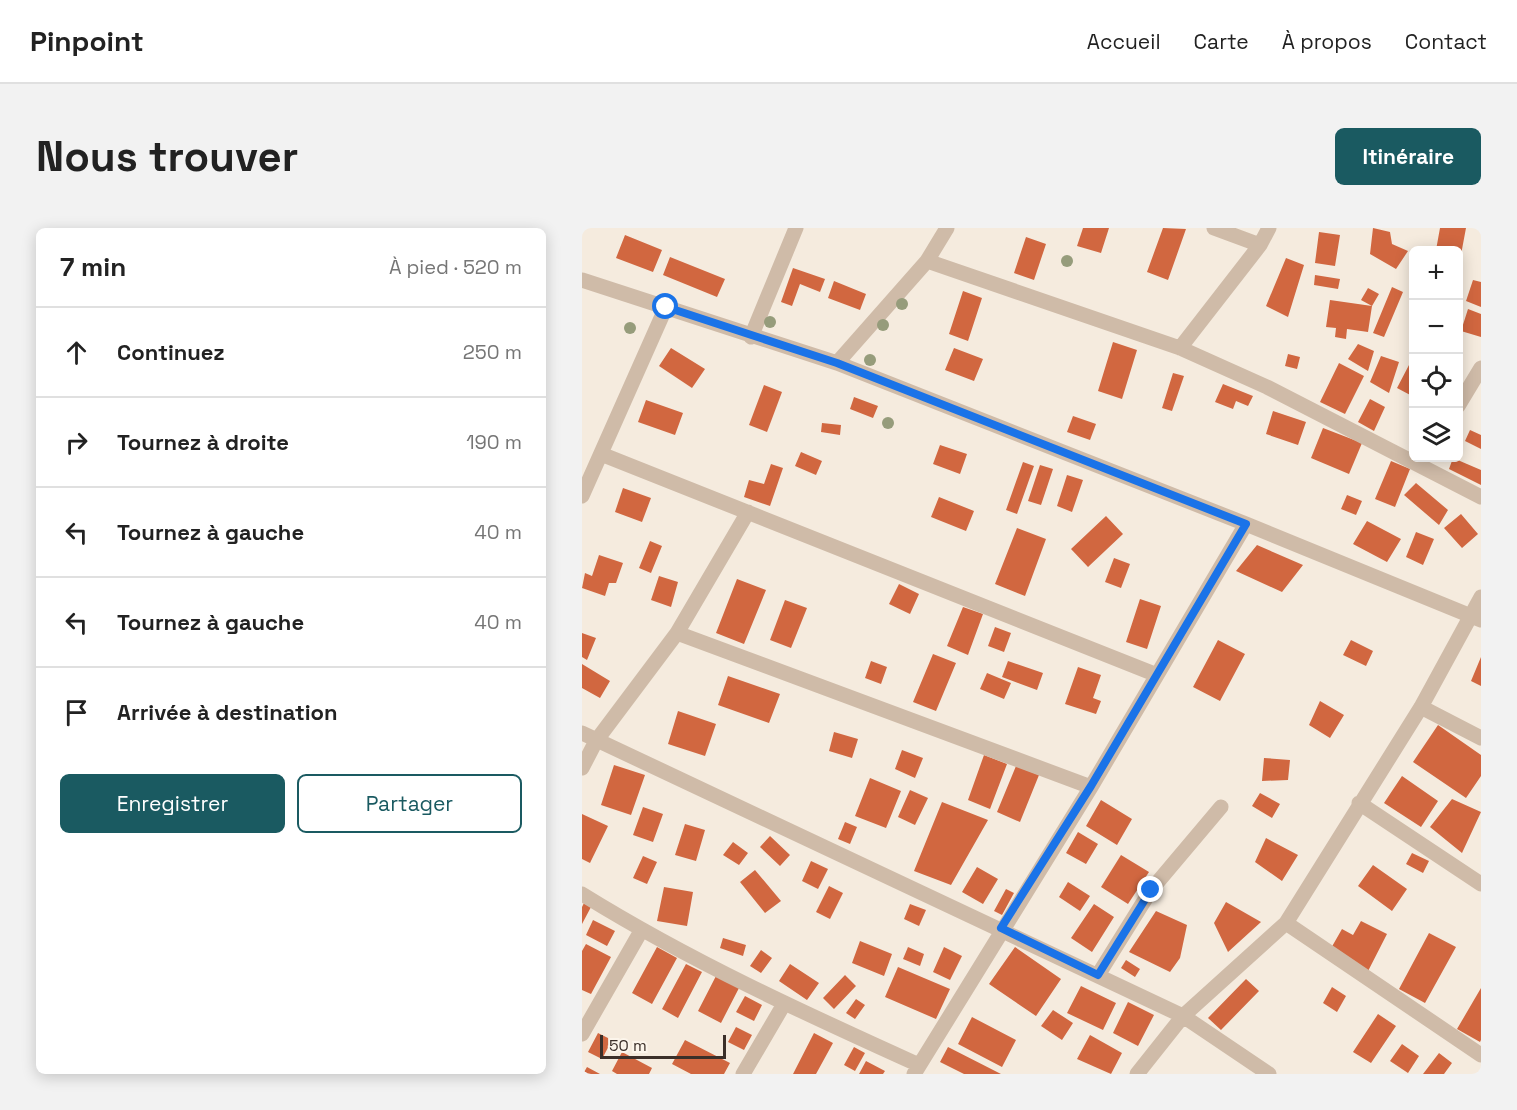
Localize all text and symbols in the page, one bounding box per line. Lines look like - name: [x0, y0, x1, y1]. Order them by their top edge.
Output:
- text: Pinpoint: [30, 23, 144, 59]
- text: Accueil: [1087, 28, 1161, 55]
- text: Carte: [1194, 28, 1249, 55]
- text: À propos: [1282, 28, 1372, 55]
- text: Contact: [1405, 28, 1487, 55]
- button: Itinéraire: [1335, 128, 1481, 185]
- text: Nous trouver: [36, 130, 298, 183]
- map controls: [1409, 246, 1463, 462]
- button: +: [1409, 246, 1463, 300]
- text: 7 min: [60, 250, 126, 284]
- text: À pied · 520 m: [389, 254, 522, 280]
- route start: [652, 293, 678, 319]
- button: −: [1409, 300, 1463, 354]
- icon: ahead: [60, 336, 93, 369]
- text: Continuez: [117, 338, 225, 366]
- text: 250 m: [463, 339, 522, 365]
- button: locate: [1409, 354, 1463, 408]
- button: layers: [1409, 408, 1463, 462]
- icon: right: [60, 426, 93, 459]
- text: Tournez à droite: [117, 428, 289, 456]
- text: 190 m: [466, 429, 522, 455]
- icon: left: [60, 516, 93, 549]
- text: Tournez à gauche: [117, 518, 304, 546]
- text: 40 m: [474, 519, 522, 545]
- icon: left: [60, 606, 93, 639]
- text: Tournez à gauche: [117, 608, 304, 636]
- text: 40 m: [474, 609, 522, 635]
- icon: arrive: [60, 696, 93, 729]
- text: Arrivée à destination: [117, 698, 338, 726]
- button: Enregistrer: [60, 774, 285, 833]
- button: Partager: [297, 774, 522, 833]
- route end: [1137, 876, 1163, 902]
- scale bar: [600, 1032, 726, 1060]
- text: 50 m: [609, 1035, 647, 1056]

